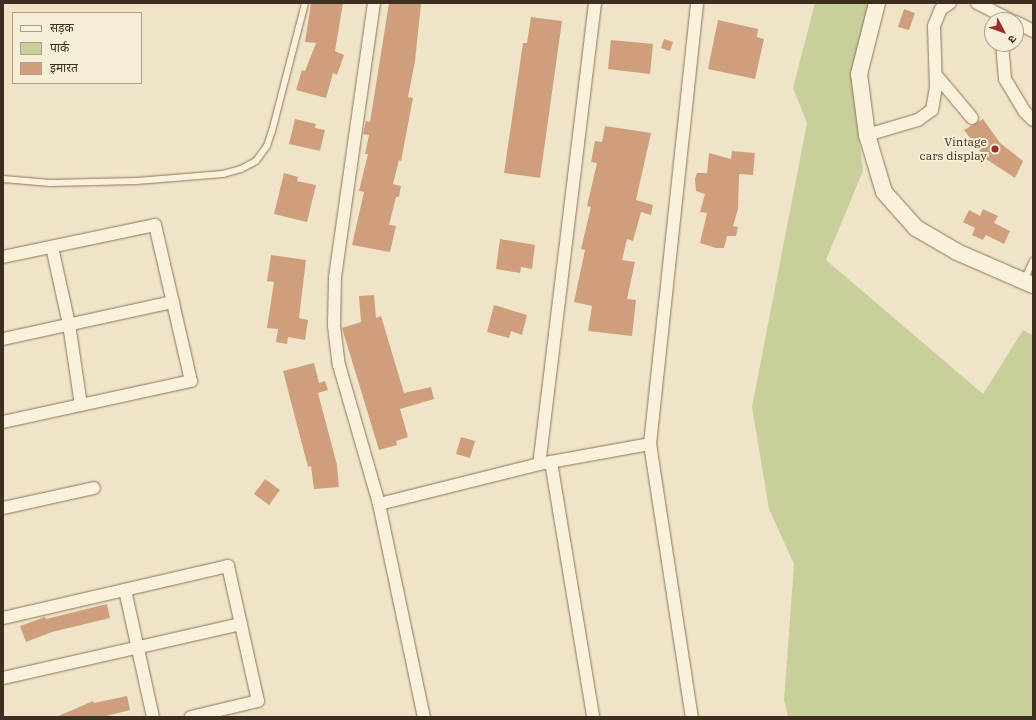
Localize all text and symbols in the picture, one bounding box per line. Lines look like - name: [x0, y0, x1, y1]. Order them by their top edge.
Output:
- legend: [12, 12, 142, 84]
- north arrow: [984, 12, 1024, 52]
- text: सड़क: [50, 20, 74, 35]
- text: उ: [1005, 32, 1020, 46]
- text: पार्क: [50, 40, 69, 55]
- text: इमारत: [50, 60, 78, 75]
- place label: Vintage cars display: [920, 135, 987, 163]
- marker: Vintage cars display: [990, 144, 1000, 154]

